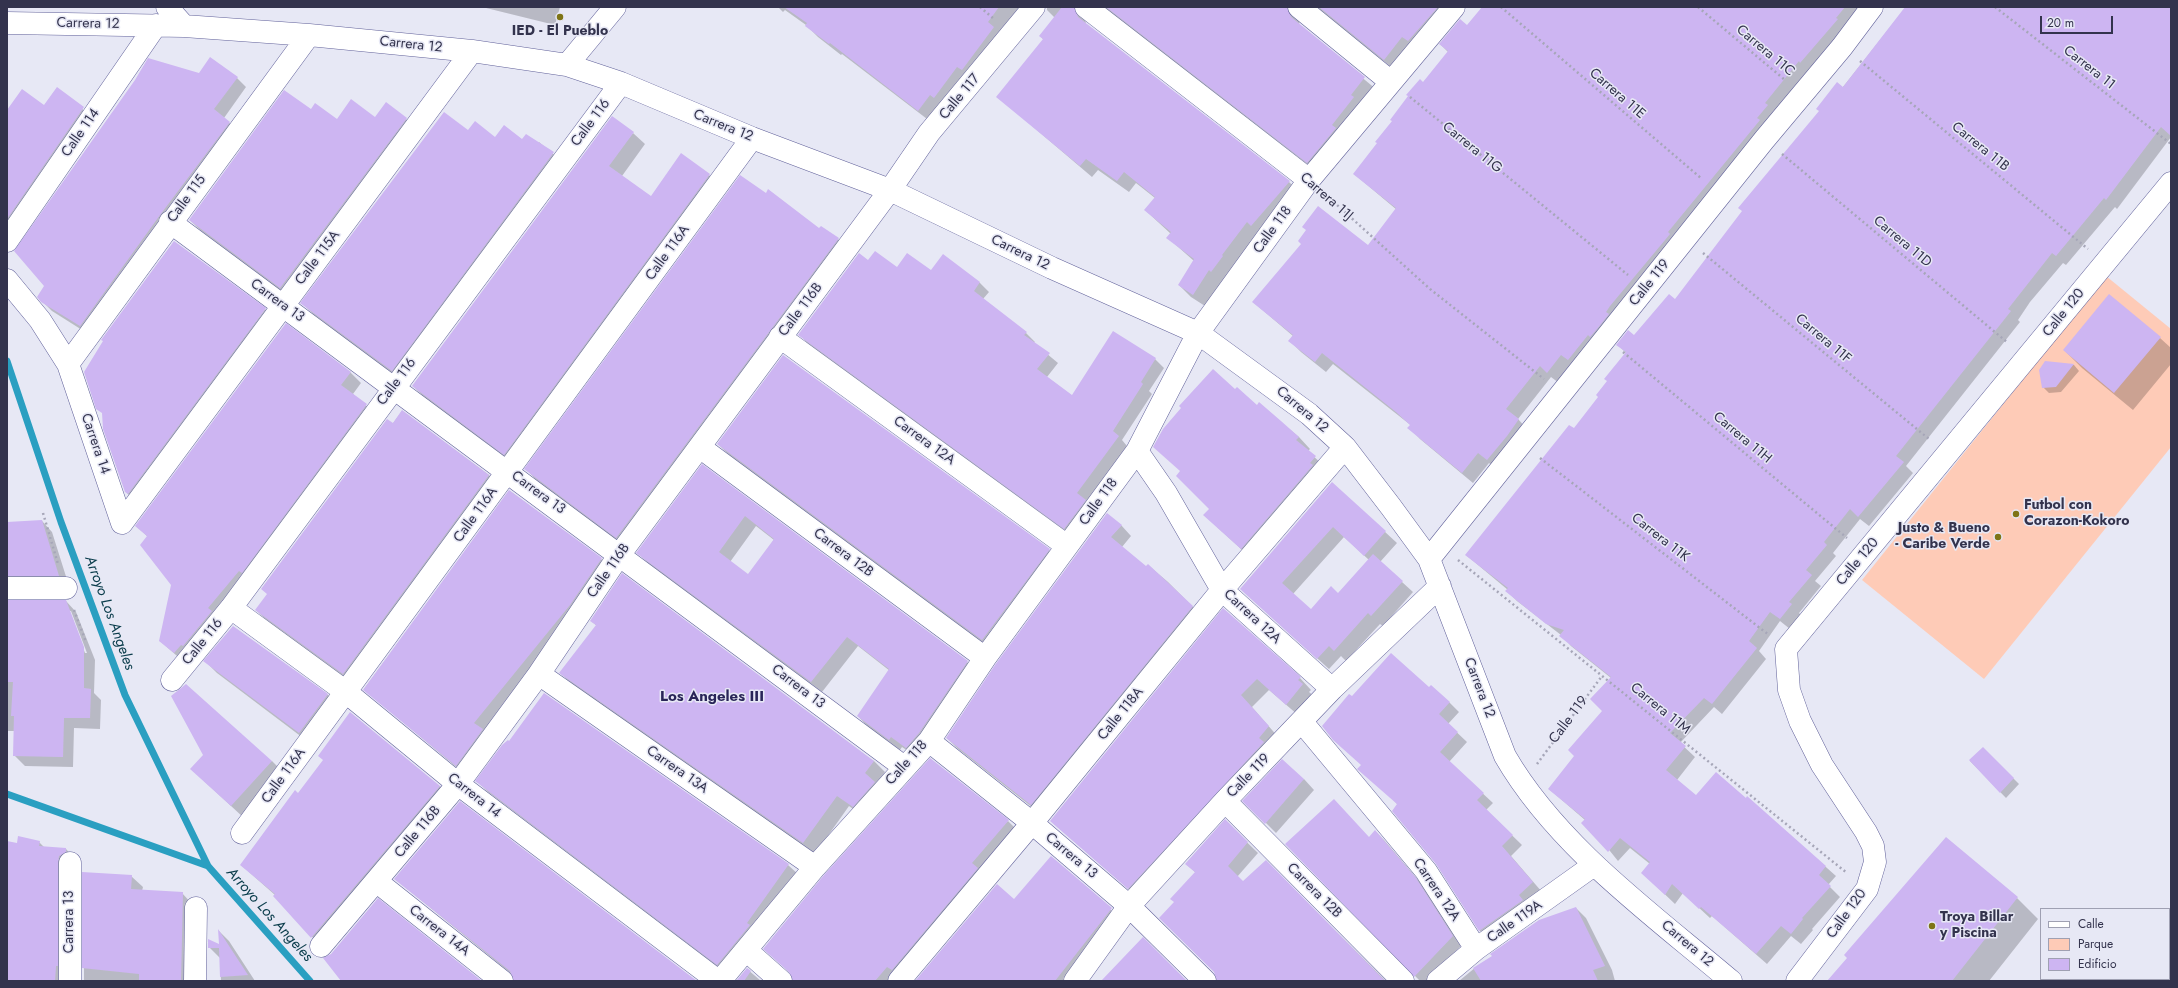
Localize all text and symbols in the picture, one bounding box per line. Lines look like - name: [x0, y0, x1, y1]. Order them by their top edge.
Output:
- scale bar: [2042, 8, 2115, 34]
- marker: IED - El Pueblo: [555, 12, 565, 22]
- text: 20 m: [2047, 14, 2074, 32]
- street label: Carrera 12: [56, 15, 120, 33]
- street label: Carrera 11C: [1732, 22, 1798, 80]
- place label: IED - El Pueblo: [512, 24, 608, 40]
- street label: Carrera 12: [379, 33, 443, 57]
- street label: Carrera 11: [2060, 43, 2118, 93]
- street label: Carrera 11E: [1585, 65, 1649, 123]
- street label: Calle 117: [936, 71, 984, 123]
- street label: Calle 116: [568, 96, 614, 150]
- street label: Calle 114: [58, 106, 104, 160]
- street label: Carrera 12: [691, 106, 755, 146]
- street label: Carrera 11G: [1439, 119, 1505, 177]
- street label: Carrera 11B: [1948, 119, 2012, 175]
- street label: Carrera 11J: [1296, 169, 1356, 225]
- street label: Calle 115: [164, 172, 210, 226]
- street label: Calle 118: [1250, 203, 1296, 257]
- street label: Carrera 11D: [1869, 213, 1935, 271]
- street label: Calle 116A: [642, 222, 694, 284]
- street label: Calle 115A: [292, 227, 344, 289]
- street label: Carrera 12: [988, 232, 1052, 274]
- street label: Calle 119: [1626, 256, 1674, 310]
- street label: Carrera 13: [247, 276, 307, 326]
- street label: Calle 116B: [775, 280, 827, 340]
- street label: Calle 120: [2040, 286, 2088, 340]
- street label: Carrera 11F: [1791, 311, 1855, 367]
- street label: Calle 116: [374, 355, 420, 409]
- street label: Carrera 12: [1272, 383, 1332, 437]
- street label: Carrera 11H: [1709, 409, 1775, 467]
- street label: Carrera 14: [77, 411, 113, 477]
- street label: Carrera 12A: [890, 413, 958, 469]
- street label: Carrera 13: [508, 468, 568, 518]
- street label: Calle 118: [1076, 475, 1122, 529]
- street label: Calle 116A: [450, 484, 502, 546]
- place label: Futbol con Corazon-Kokoro: [2024, 498, 2129, 530]
- marker: Futbol con Corazon-Kokoro: [2011, 509, 2021, 519]
- street label: Carrera 11K: [1628, 510, 1692, 566]
- place label: Justo & Bueno - Caribe Verde: [1895, 521, 1990, 554]
- street label: Carrera 12B: [810, 525, 876, 581]
- marker: Justo & Bueno - Caribe Verde: [1993, 532, 2003, 542]
- street label: Calle 120: [1833, 535, 1883, 589]
- street label: Calle 116B: [584, 541, 634, 601]
- water label: Arroyo Los Angeles: [80, 553, 138, 673]
- street label: Carrera 12A: [1220, 586, 1284, 648]
- street label: Calle 116: [179, 615, 227, 669]
- street label: Carrera 12: [1460, 656, 1498, 720]
- street label: Carrera 13: [768, 661, 828, 713]
- street label: Carrera 11M: [1627, 680, 1693, 738]
- street label: Calle 118A: [1095, 684, 1147, 744]
- district label: Los Angeles III: [660, 688, 764, 706]
- street label: Calle 119: [1546, 693, 1592, 747]
- street label: Calle 118: [883, 737, 931, 789]
- street label: Carrera 13A: [643, 743, 711, 797]
- street label: Calle 116A: [258, 745, 310, 807]
- street label: Calle 119: [1224, 750, 1274, 802]
- street label: Carrera 14: [444, 770, 504, 822]
- street label: Calle 116B: [391, 803, 445, 861]
- street label: Carrera 13: [1042, 829, 1100, 883]
- street label: Carrera 12A: [1409, 855, 1463, 925]
- street label: Carrera 12B: [1283, 860, 1345, 922]
- water label: Arroyo Los Angeles: [222, 864, 316, 966]
- street label: Calle 120: [1823, 886, 1871, 942]
- street label: Carrera 13: [62, 891, 78, 953]
- street label: Calle 119A: [1484, 897, 1546, 947]
- street label: Carrera 14A: [405, 902, 473, 960]
- legend: [2040, 908, 2170, 980]
- place label: Troya Billar y Piscina: [1940, 910, 2013, 942]
- text: Calle: [2078, 915, 2104, 933]
- street label: Carrera 12: [1657, 917, 1717, 971]
- marker: Troya Billar y Piscina: [1927, 921, 1937, 931]
- text: Parque: [2078, 935, 2113, 953]
- text: Edificio: [2078, 955, 2117, 973]

